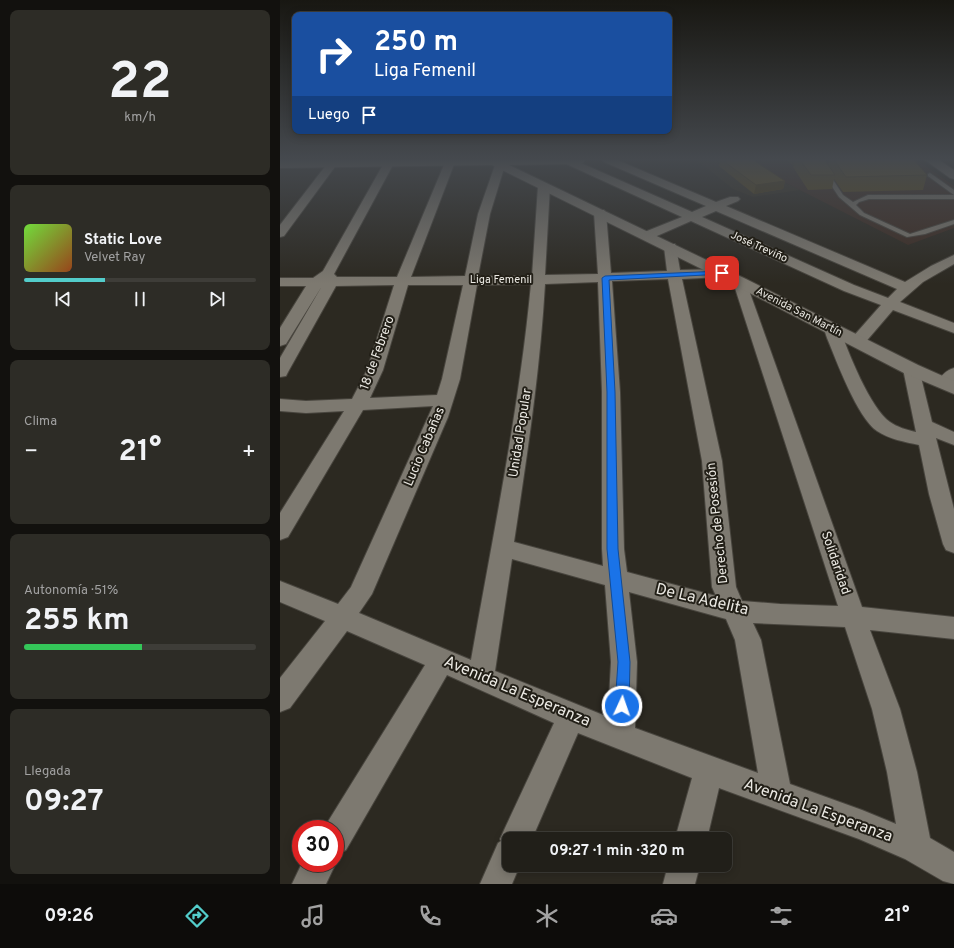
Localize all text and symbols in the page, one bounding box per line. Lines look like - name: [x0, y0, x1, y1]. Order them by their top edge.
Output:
- text: 250 m: [374, 25, 458, 61]
- icon: right: [308, 28, 360, 80]
- text: 22: [108, 51, 172, 117]
- text: Liga Femenil: [374, 60, 476, 83]
- icon: arrive: [358, 104, 380, 126]
- text: Luego: [308, 106, 350, 125]
- text: km/h: [124, 110, 156, 126]
- street label: José Treviño: [728, 228, 790, 266]
- text: Static Love: [84, 231, 162, 250]
- text: Velvet Ray: [84, 250, 145, 266]
- pin: [705, 256, 739, 290]
- icon: arrive: [711, 262, 733, 284]
- street label: Liga Femenil: [470, 273, 532, 287]
- street label: Avenida San Martín: [753, 284, 845, 340]
- icon: previous: [52, 288, 74, 310]
- icon: pause: [129, 288, 151, 310]
- icon: next: [206, 288, 228, 310]
- street label: 18 de Febrero: [357, 314, 399, 392]
- street label: Unidad Popular: [506, 387, 536, 479]
- street label: Lucio Cabañas: [401, 405, 449, 489]
- text: Clima: [24, 414, 57, 430]
- text: 21°: [119, 434, 161, 471]
- text: −: [24, 439, 38, 466]
- text: +: [242, 439, 256, 466]
- street label: Derecho de Posesión: [704, 462, 732, 584]
- street label: Solidaridad: [817, 529, 853, 597]
- street label: De La Adelita: [654, 580, 750, 620]
- text: Autonomía · 51%: [24, 583, 118, 599]
- text: 255 km: [24, 603, 130, 640]
- street label: Avenida La Esperanza: [441, 652, 593, 732]
- position arrow: [601, 685, 643, 727]
- text: Llegada: [24, 764, 71, 780]
- street label: Avenida La Esperanza: [741, 775, 895, 847]
- text: 09:27: [24, 784, 104, 821]
- speed limit sign: 30: [292, 820, 344, 872]
- text: 09:27 · 1 min · 320 m: [549, 842, 685, 861]
- icon: directions: [183, 902, 211, 930]
- icon: music: [299, 902, 327, 930]
- icon: phone: [416, 902, 444, 930]
- icon: climate: [533, 902, 561, 930]
- icon: car: [650, 902, 678, 930]
- icon: filters: [767, 902, 795, 930]
- text: 09:26: [44, 905, 94, 928]
- text: 21°: [884, 905, 909, 928]

